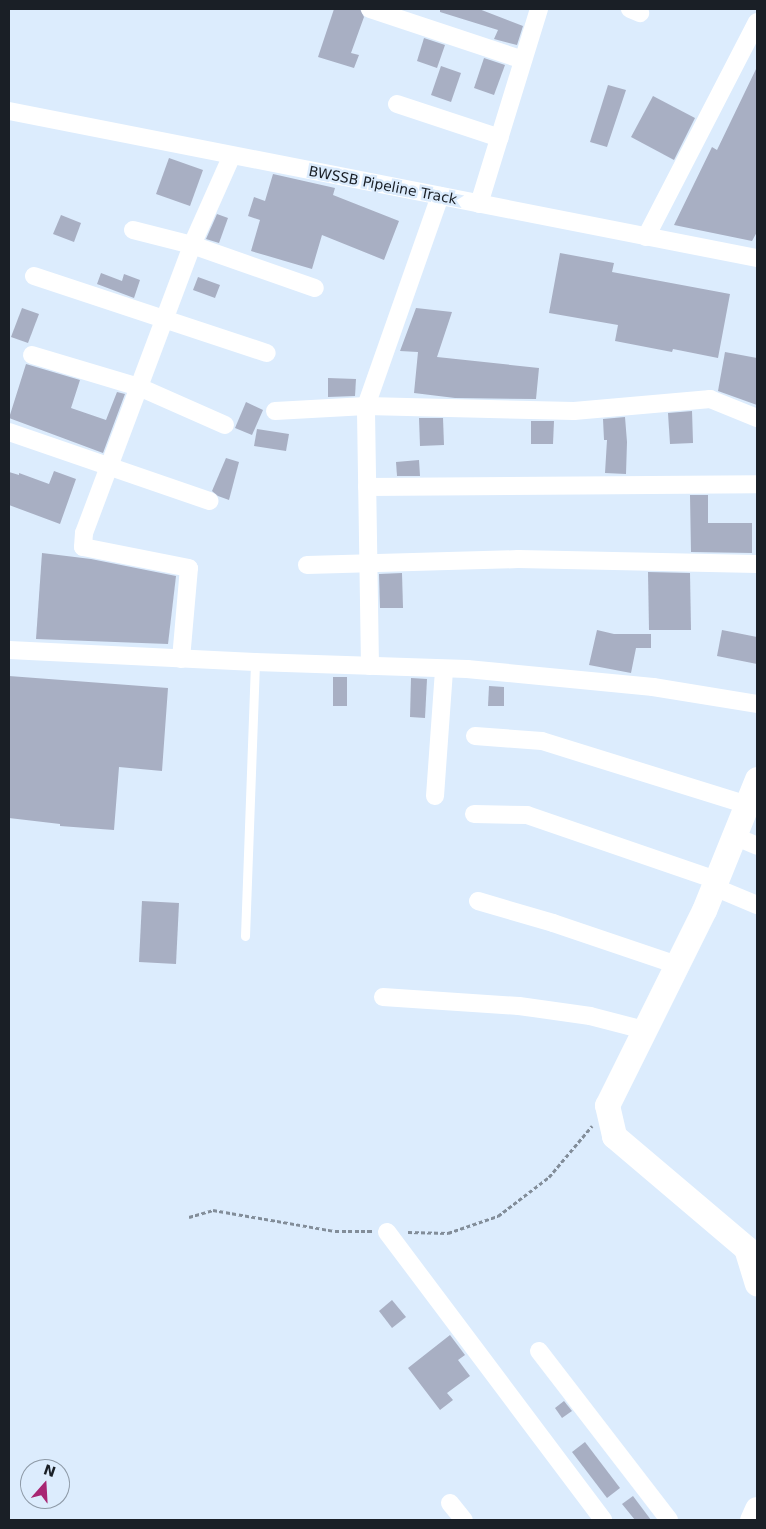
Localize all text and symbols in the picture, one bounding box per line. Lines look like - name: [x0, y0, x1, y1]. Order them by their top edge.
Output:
- street label: BWSSB Pipeline Track: [307, 162, 459, 208]
- north arrow: [20, 1459, 70, 1509]
- text: N: [41, 1461, 58, 1480]

